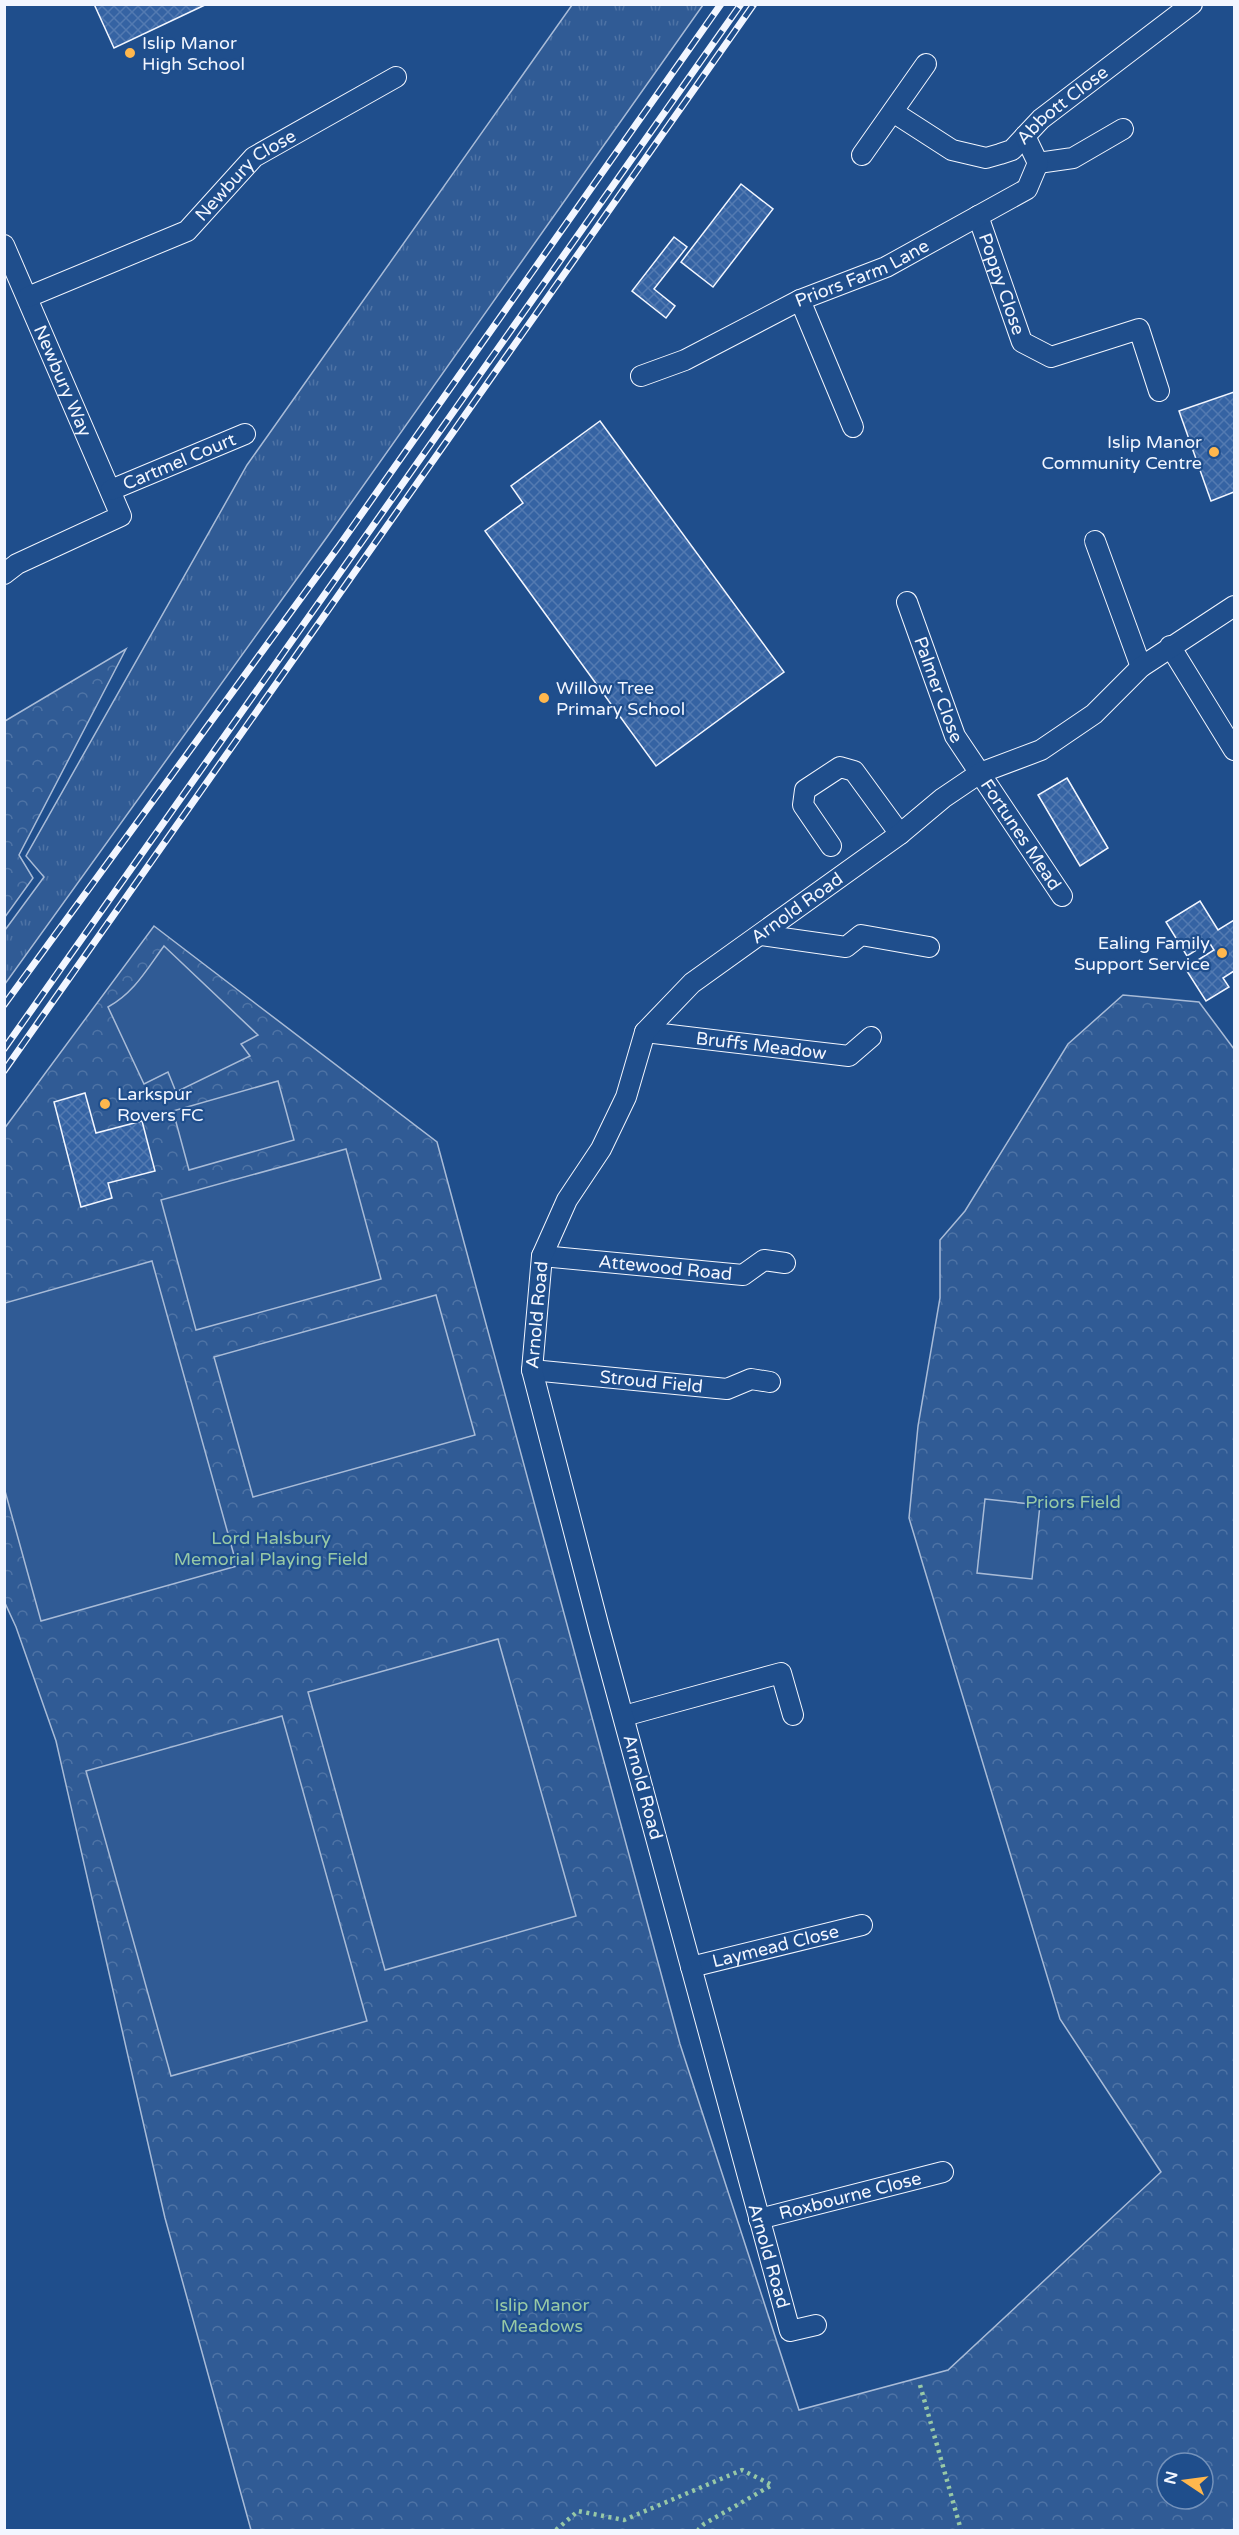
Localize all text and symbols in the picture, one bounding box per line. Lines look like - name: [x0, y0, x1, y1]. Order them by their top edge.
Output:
- place label: Islip Manor High School: [142, 32, 245, 75]
- marker: Islip Manor High School: [123, 46, 137, 60]
- street label: Abbott Close: [1012, 61, 1112, 149]
- street label: Newbury Close: [190, 125, 300, 226]
- street label: Poppy Close: [974, 230, 1030, 338]
- street label: Priors Farm Lane: [792, 234, 933, 312]
- street label: Newbury Way: [29, 322, 97, 440]
- street label: Cartmel Court: [120, 428, 239, 495]
- place label: Islip Manor Community Centre: [1041, 431, 1202, 474]
- marker: Islip Manor Community Centre: [1207, 445, 1221, 459]
- street label: Palmer Close: [909, 633, 968, 747]
- place label: Willow Tree Primary School: [556, 677, 685, 720]
- marker: Willow Tree Primary School: [537, 691, 551, 705]
- street label: Fortunes Mead: [976, 775, 1066, 894]
- street label: Arnold Road: [747, 868, 847, 948]
- place label: Ealing Family Support Service: [1074, 932, 1210, 975]
- marker: Ealing Family Support Service: [1215, 946, 1229, 960]
- street label: Bruffs Meadow: [695, 1027, 828, 1064]
- place label: Larkspur Rovers FC: [117, 1083, 204, 1126]
- marker: Larkspur Rovers FC: [98, 1097, 112, 1111]
- street label: Attewood Road: [598, 1250, 733, 1285]
- street label: Arnold Road: [521, 1260, 553, 1370]
- street label: Stroud Field: [599, 1366, 704, 1398]
- park label: Priors Field: [1025, 1491, 1121, 1513]
- park label: Lord Halsbury Memorial Playing Field: [174, 1527, 368, 1570]
- street label: Arnold Road: [618, 1732, 668, 1842]
- street label: Laymead Close: [710, 1920, 841, 1972]
- street label: Roxbourne Close: [777, 2167, 924, 2224]
- street label: Arnold Road: [744, 2201, 794, 2311]
- park label: Islip Manor Meadows: [495, 2294, 590, 2337]
- north arrow: [1155, 2451, 1215, 2511]
- text: N: [1160, 2469, 1183, 2486]

